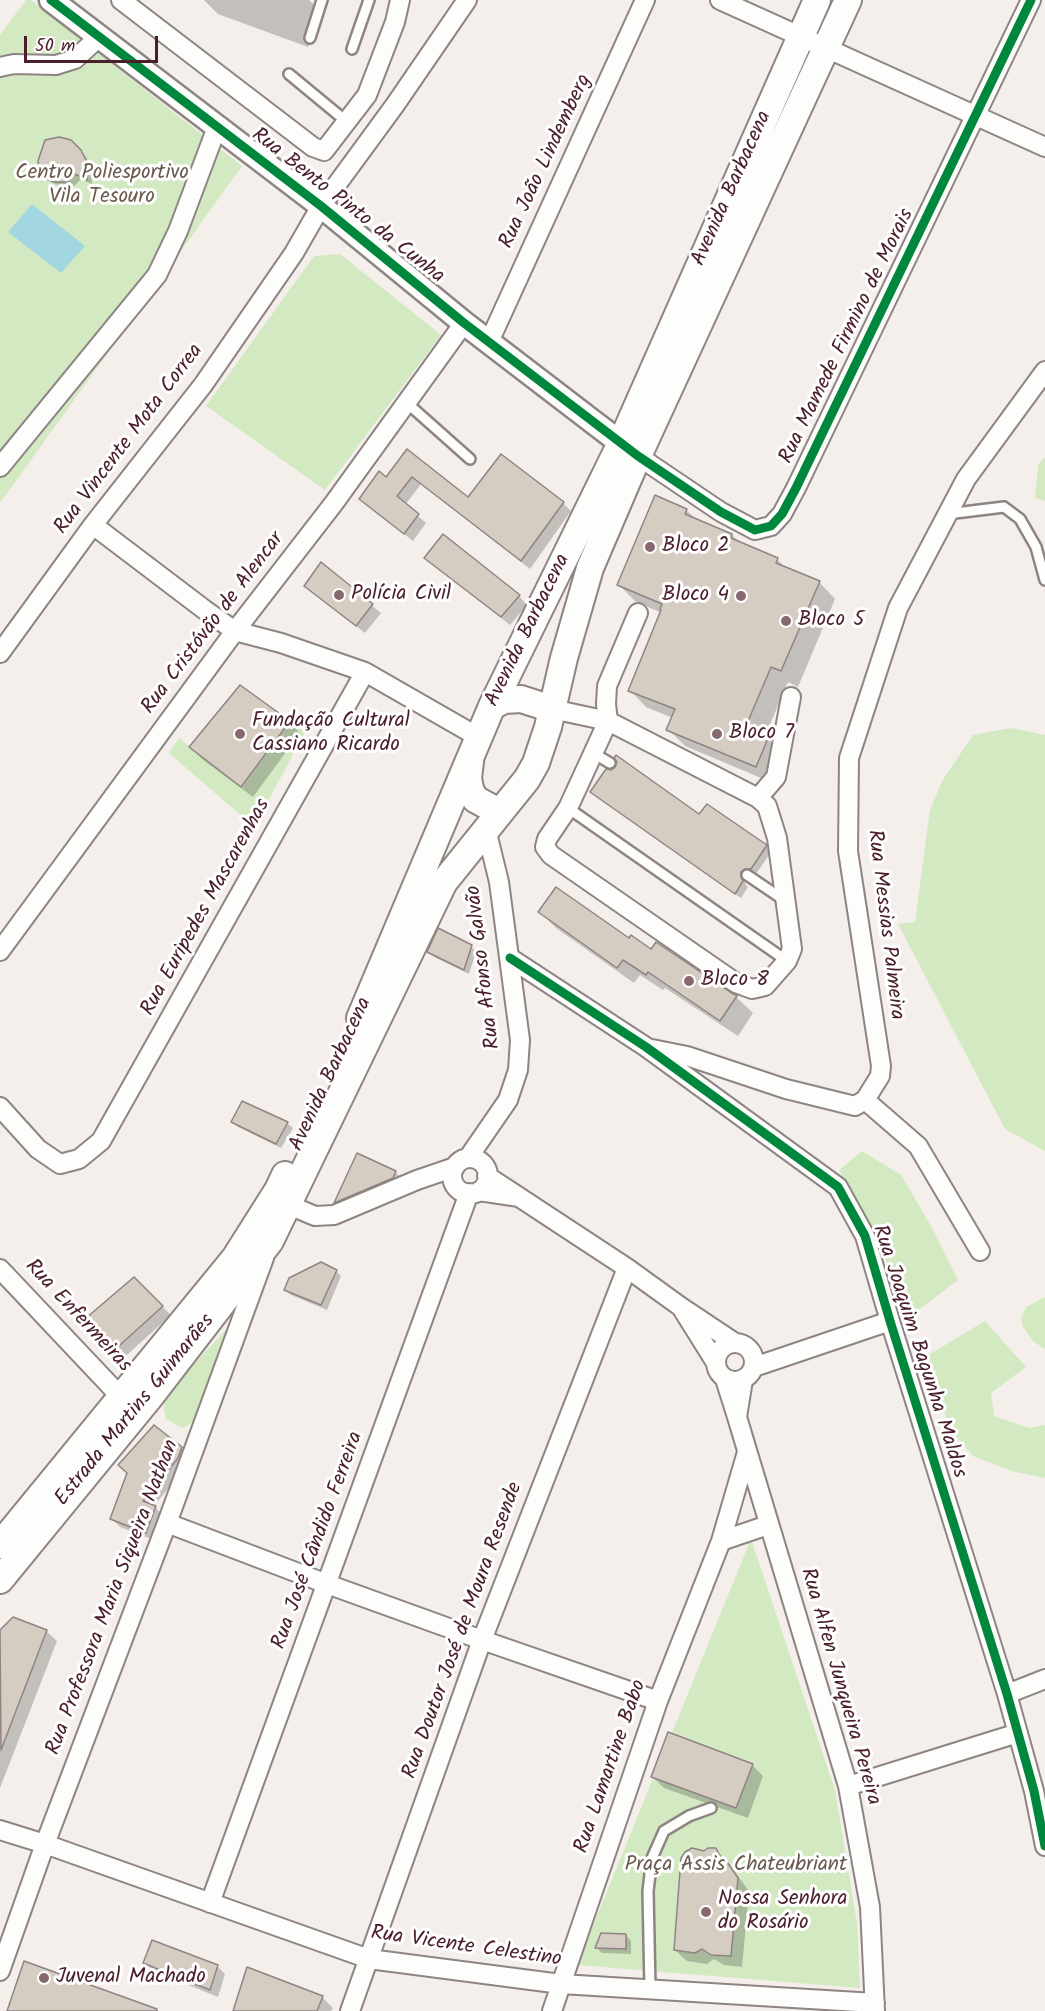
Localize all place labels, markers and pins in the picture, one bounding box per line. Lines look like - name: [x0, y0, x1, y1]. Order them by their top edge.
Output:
- place label: Bloco 2: [662, 534, 730, 560]
- marker: Bloco 2: [643, 540, 657, 554]
- place label: Polícia Civil: [351, 582, 451, 608]
- place label: Bloco 4: [662, 583, 729, 609]
- marker: Polícia Civil: [332, 588, 346, 602]
- marker: Bloco 4: [734, 589, 748, 603]
- place label: Bloco 5: [798, 608, 865, 634]
- marker: Bloco 5: [779, 614, 793, 628]
- place label: Fundação Cultural Cassiano Ricardo: [252, 709, 410, 759]
- place label: Bloco 7: [729, 721, 794, 747]
- marker: Fundação Cultural Cassiano Ricardo: [233, 727, 247, 741]
- marker: Bloco 7: [710, 727, 724, 741]
- place label: Bloco 8: [701, 968, 769, 994]
- marker: Bloco 8: [682, 974, 696, 988]
- place label: Nossa Senhora do Rosário: [718, 1887, 847, 1937]
- marker: Nossa Senhora do Rosário: [699, 1905, 713, 1919]
- place label: Juvenal Machado: [56, 1965, 206, 1991]
- marker: Juvenal Machado: [37, 1971, 51, 1985]

